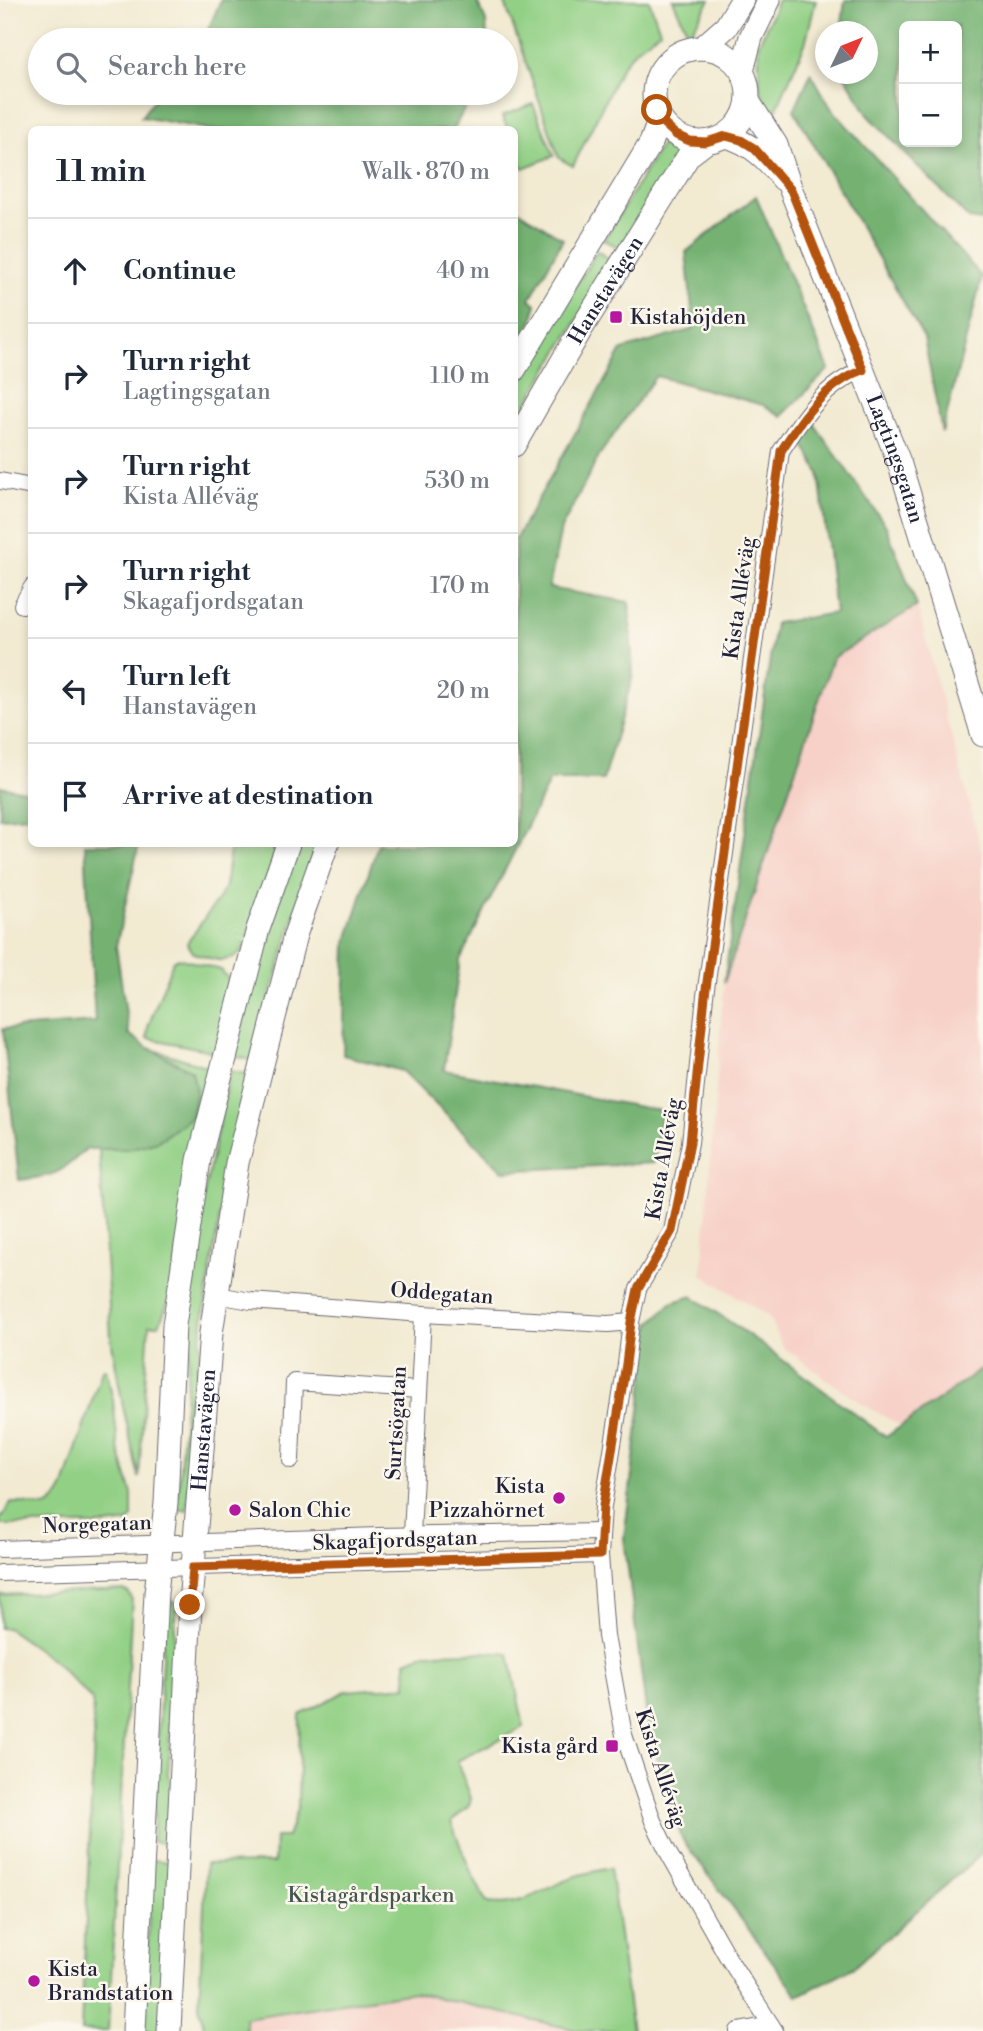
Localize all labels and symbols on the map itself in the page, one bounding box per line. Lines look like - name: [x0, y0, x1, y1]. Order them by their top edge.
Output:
- north arrow: [815, 21, 878, 84]
- route start: [641, 94, 672, 125]
- street label: Hanstavägen: [563, 231, 650, 349]
- place label: Kistahöjden: [630, 305, 747, 331]
- marker: Kistahöjden: [608, 309, 624, 325]
- street label: Lagtingsgatan: [860, 391, 929, 527]
- street label: Kista Alléväg: [719, 535, 761, 661]
- street label: Kista Alléväg: [640, 1096, 688, 1222]
- street label: Oddegatan: [389, 1277, 495, 1311]
- street label: Surtsögatan: [381, 1365, 413, 1481]
- street label: Hanstavägen: [187, 1368, 222, 1492]
- place label: Kista Pizzahörnet: [429, 1474, 546, 1524]
- marker: Kista Pizzahörnet: [551, 1490, 567, 1506]
- place label: Salon Chic: [249, 1498, 351, 1524]
- marker: Salon Chic: [227, 1502, 243, 1518]
- street label: Norgegatan: [42, 1510, 153, 1540]
- street label: Skagafjordsgatan: [312, 1525, 479, 1557]
- route end: [174, 1589, 205, 1620]
- street label: Kista Alléväg: [629, 1706, 692, 1831]
- place label: Kista gård: [501, 1734, 598, 1760]
- marker: Kista gård: [604, 1738, 620, 1754]
- park label: Kistagårdsparken: [287, 1883, 455, 1909]
- place label: Kista Brandstation: [47, 1957, 174, 2007]
- marker: Kista Brandstation: [26, 1973, 42, 1989]

